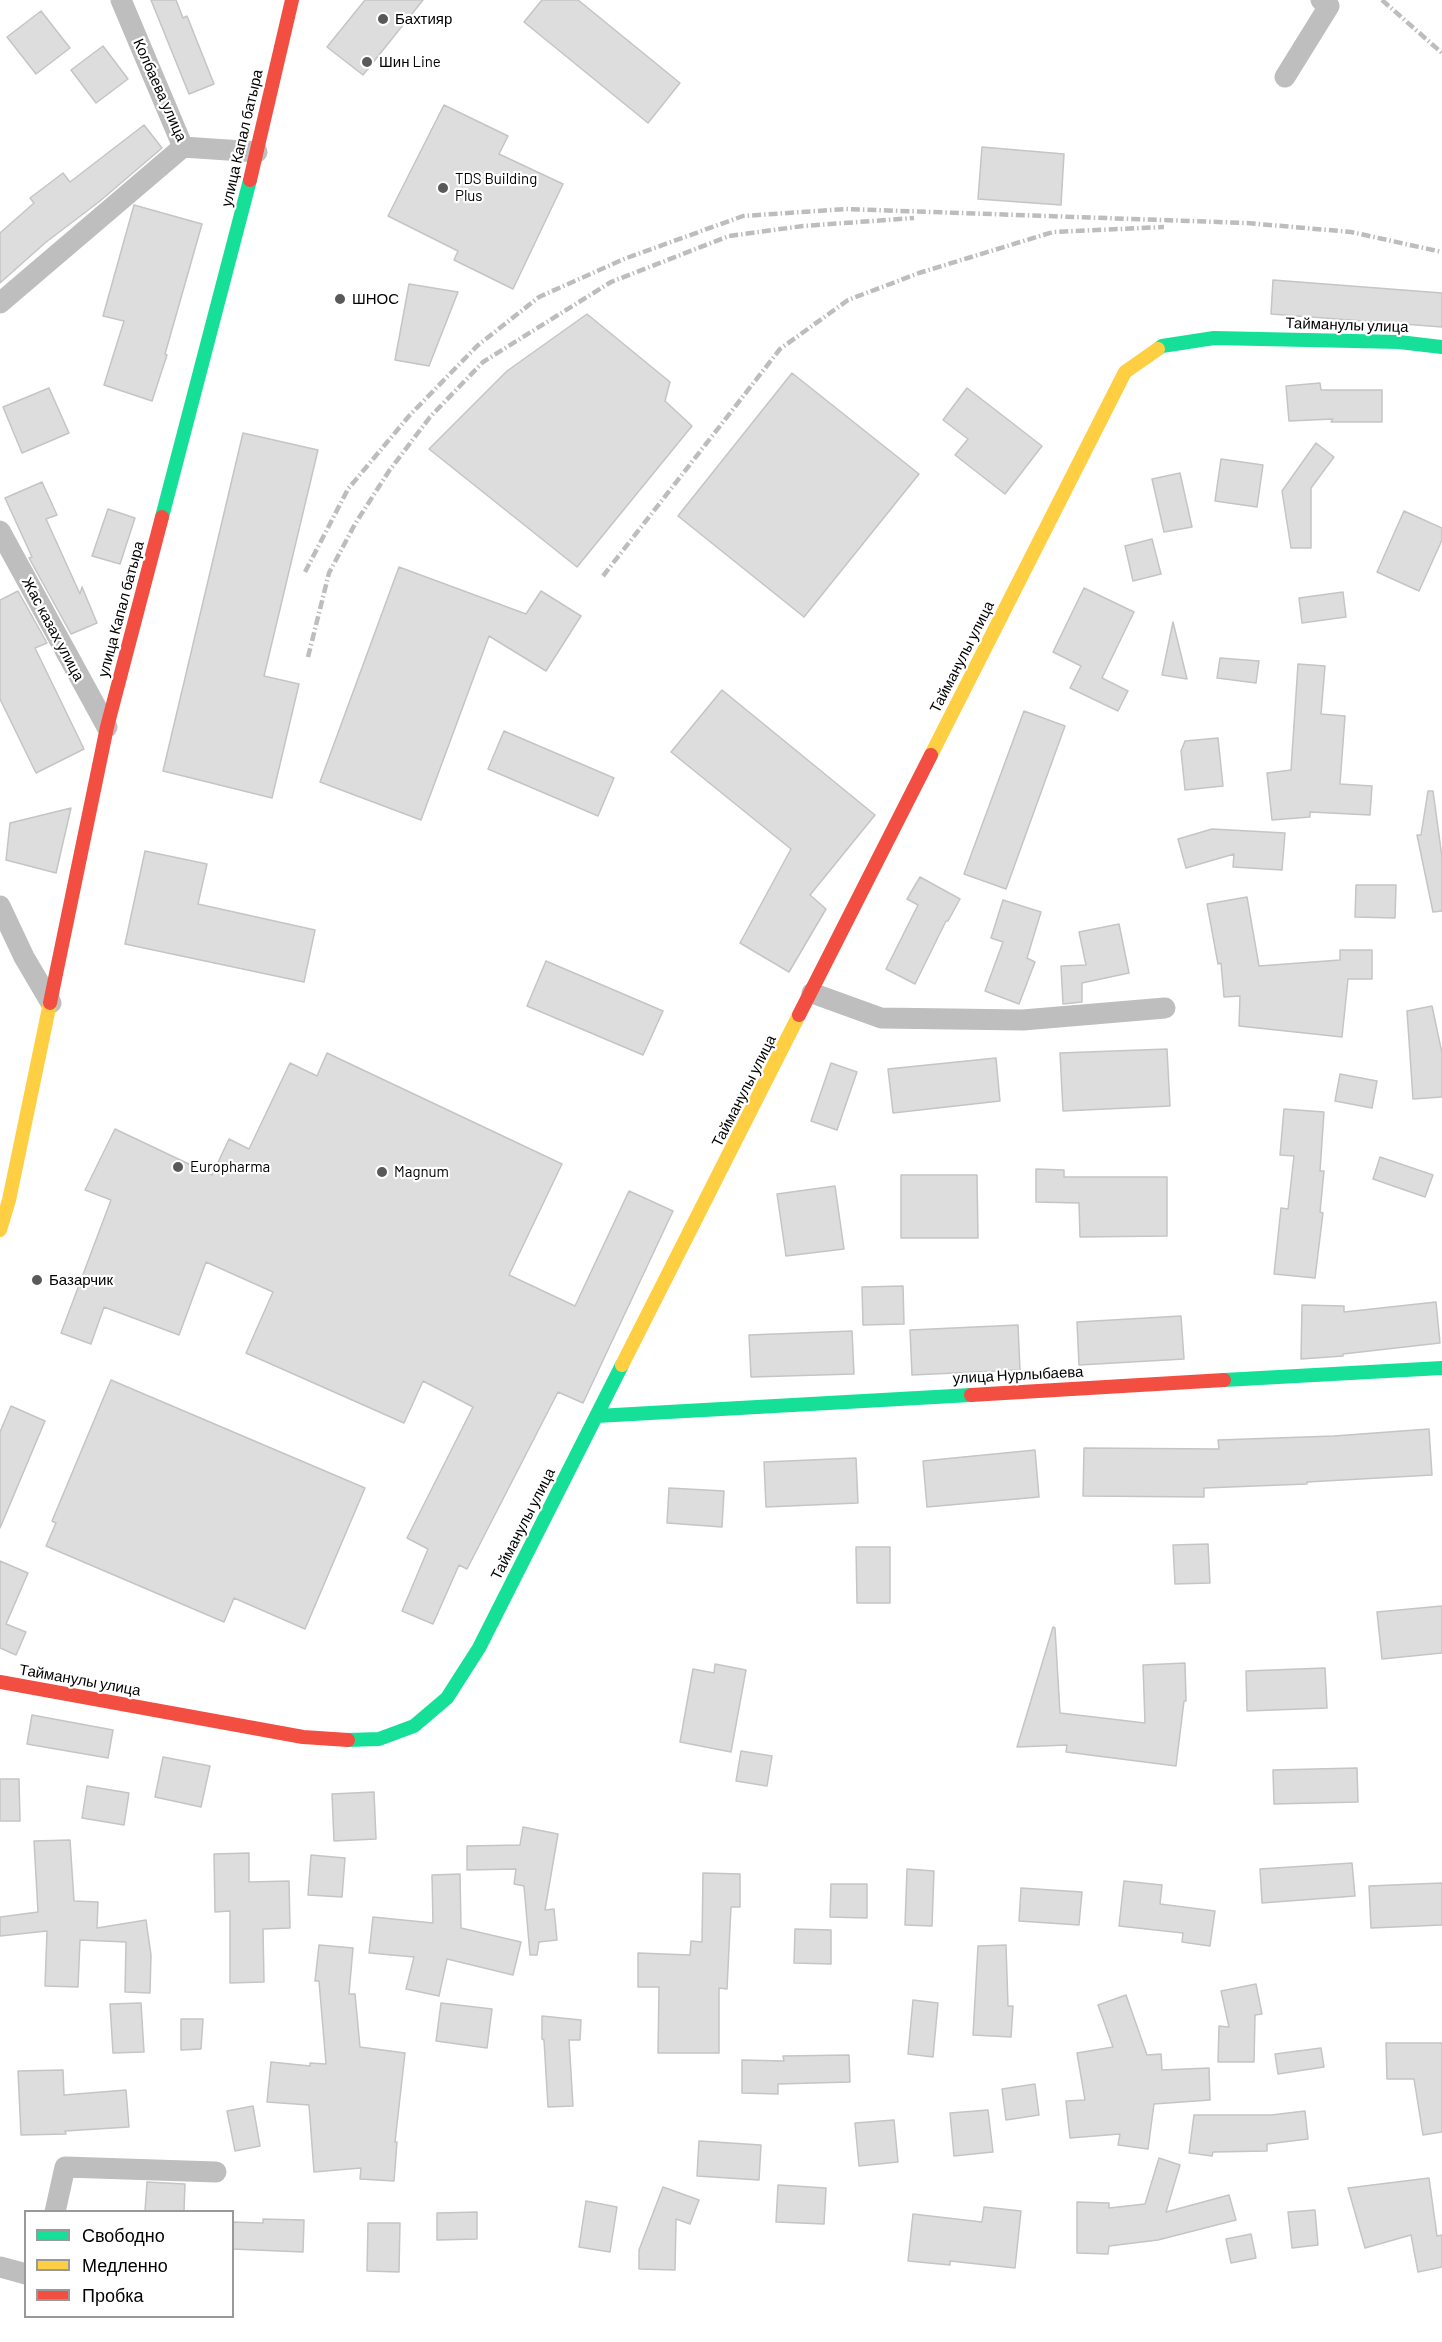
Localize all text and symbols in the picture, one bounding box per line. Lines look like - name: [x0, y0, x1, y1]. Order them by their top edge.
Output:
- place label: Бахтияр: [395, 10, 452, 28]
- marker: Бахтияр: [376, 12, 390, 26]
- street label: Колбаева улица: [129, 36, 191, 144]
- place label: Шин Line: [379, 53, 441, 71]
- marker: Шин Line: [360, 55, 374, 69]
- street label: улица Капал батыра: [217, 68, 267, 208]
- place label: TDS Building Plus: [455, 170, 537, 205]
- marker: TDS Building Plus: [436, 181, 450, 195]
- place label: ШНОС: [352, 290, 399, 308]
- marker: ШНОС: [333, 292, 347, 306]
- street label: Тайманулы улица: [1285, 314, 1409, 336]
- street label: улица Капал батыра: [94, 539, 148, 679]
- street label: Жас казах улица: [18, 574, 88, 684]
- street label: Тайманулы улица: [926, 598, 998, 716]
- street label: Тайманулы улица: [708, 1032, 780, 1150]
- place label: Europharma: [190, 1158, 270, 1176]
- marker: Europharma: [171, 1160, 185, 1174]
- place label: Magnum: [394, 1163, 449, 1181]
- marker: Magnum: [375, 1165, 389, 1179]
- place label: Базарчик: [49, 1271, 113, 1289]
- marker: Базарчик: [30, 1273, 44, 1287]
- street label: улица Нурлыбаева: [952, 1363, 1084, 1387]
- street label: Тайманулы улица: [487, 1465, 559, 1583]
- street label: Тайманулы улица: [18, 1660, 142, 1700]
- legend: [24, 2210, 234, 2318]
- text: Свободно: [82, 2224, 165, 2246]
- text: Медленно: [82, 2254, 168, 2276]
- text: Пробка: [82, 2284, 144, 2306]

